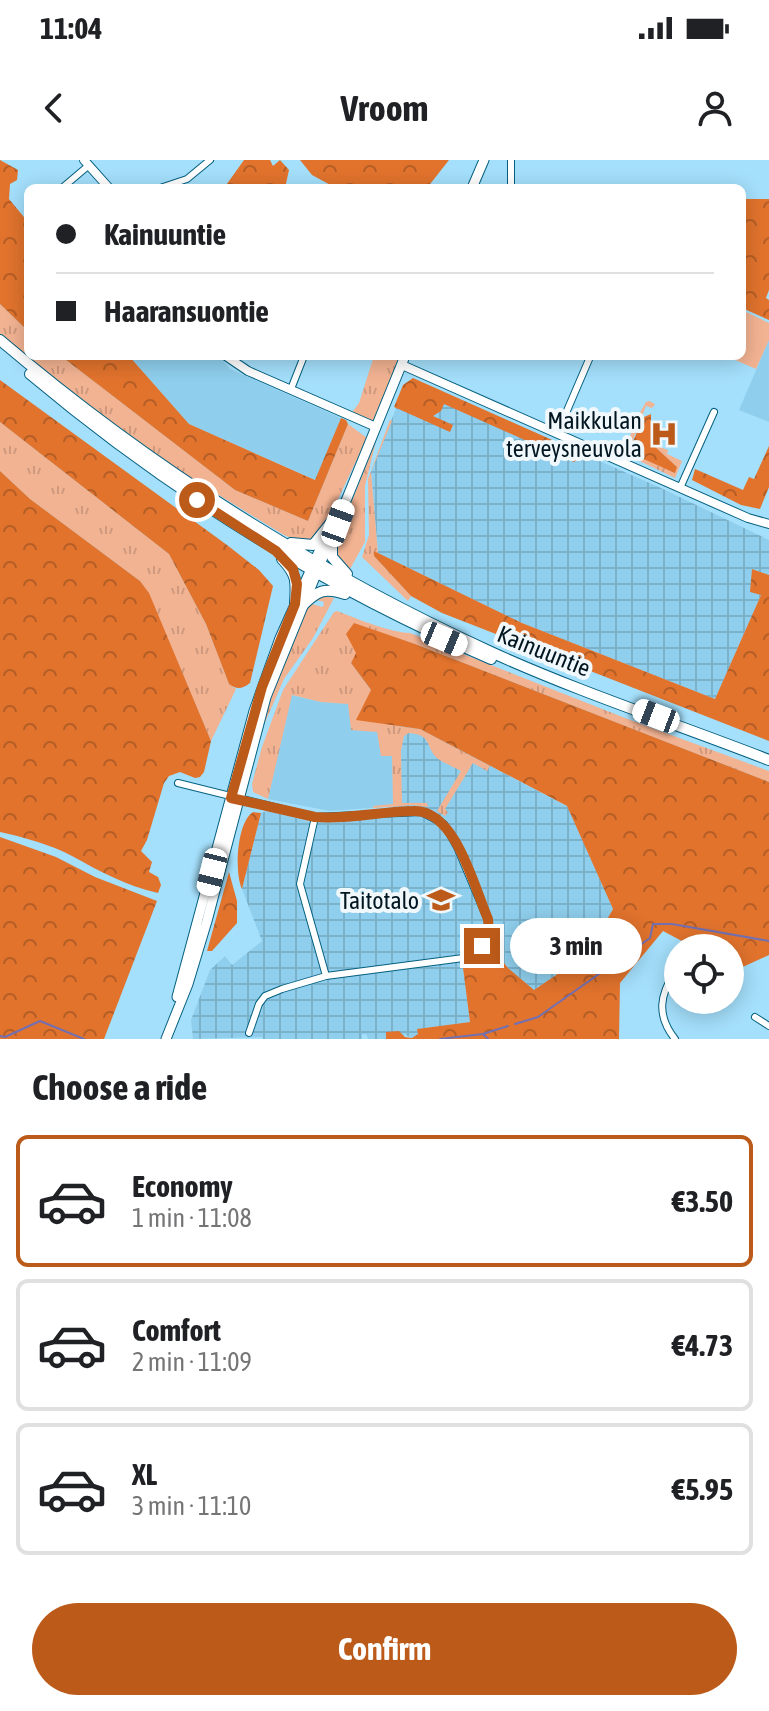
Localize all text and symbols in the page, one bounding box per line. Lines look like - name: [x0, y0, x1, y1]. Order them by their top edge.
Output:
- text: 11:04: [40, 11, 102, 45]
- icon: back: [32, 86, 76, 130]
- icon: person: [693, 86, 737, 130]
- text: Vroom: [340, 87, 429, 129]
- text: Kainuuntie: [104, 217, 226, 251]
- text: Haaransuontie: [104, 294, 269, 328]
- place label: Maikkulan terveysneuvola: [506, 407, 642, 462]
- hospital icon: Maikkulan terveysneuvola: [649, 419, 679, 449]
- route start: [179, 482, 215, 518]
- car: [319, 496, 357, 550]
- car: [417, 619, 471, 659]
- street label: Kainuuntie: [494, 620, 594, 682]
- car: [629, 696, 683, 736]
- car: [195, 846, 229, 898]
- school or university icon: Taitotalo: [426, 885, 456, 915]
- place label: Taitotalo: [340, 887, 419, 914]
- callout: 3 min: [510, 918, 642, 974]
- route end: [464, 928, 500, 964]
- text: 3 min: [549, 931, 603, 961]
- map controls: [664, 934, 744, 1014]
- button: locate: [664, 934, 744, 1014]
- text: Choose a ride: [32, 1066, 207, 1108]
- icon: car: [36, 1165, 108, 1237]
- text: Economy: [132, 1169, 233, 1203]
- text: €3.50: [672, 1184, 733, 1218]
- text: 1 min · 11:08: [132, 1203, 252, 1233]
- icon: car: [36, 1309, 108, 1381]
- text: Comfort: [132, 1313, 221, 1347]
- text: €4.73: [672, 1328, 733, 1362]
- text: 2 min · 11:09: [132, 1347, 252, 1377]
- icon: car: [36, 1453, 108, 1525]
- text: XL: [132, 1457, 157, 1491]
- text: €5.95: [672, 1472, 733, 1506]
- text: 3 min · 11:10: [132, 1491, 251, 1521]
- button: Confirm: [32, 1603, 737, 1695]

